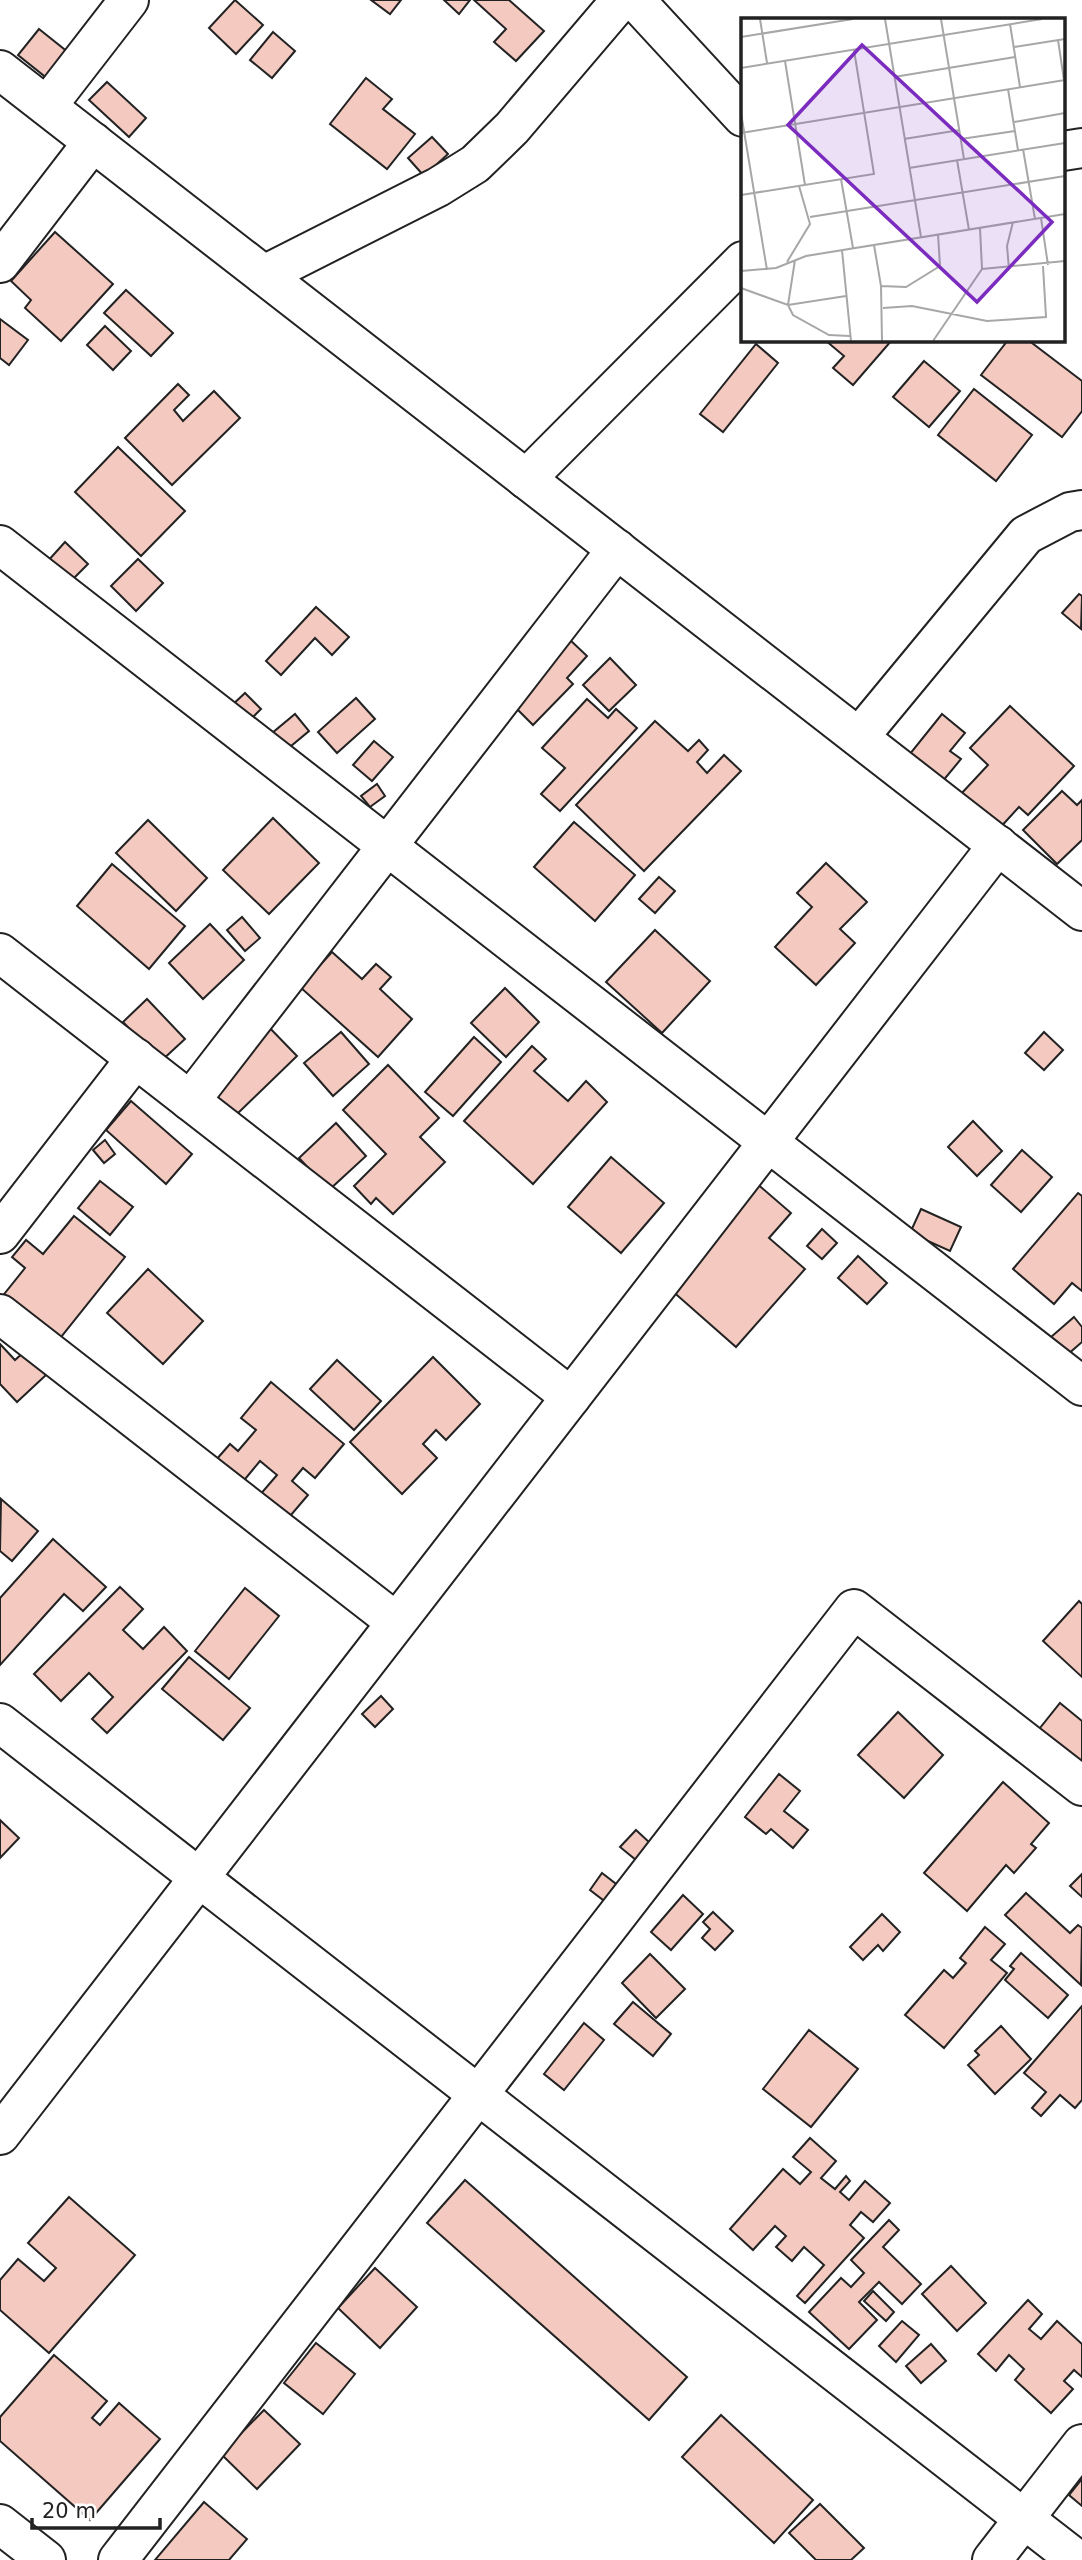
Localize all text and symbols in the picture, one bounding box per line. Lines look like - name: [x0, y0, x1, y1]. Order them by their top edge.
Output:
- inset map: [741, 18, 1064, 341]
- scale bar: [32, 2486, 159, 2530]
- text: 20 m: [42, 2499, 96, 2523]

